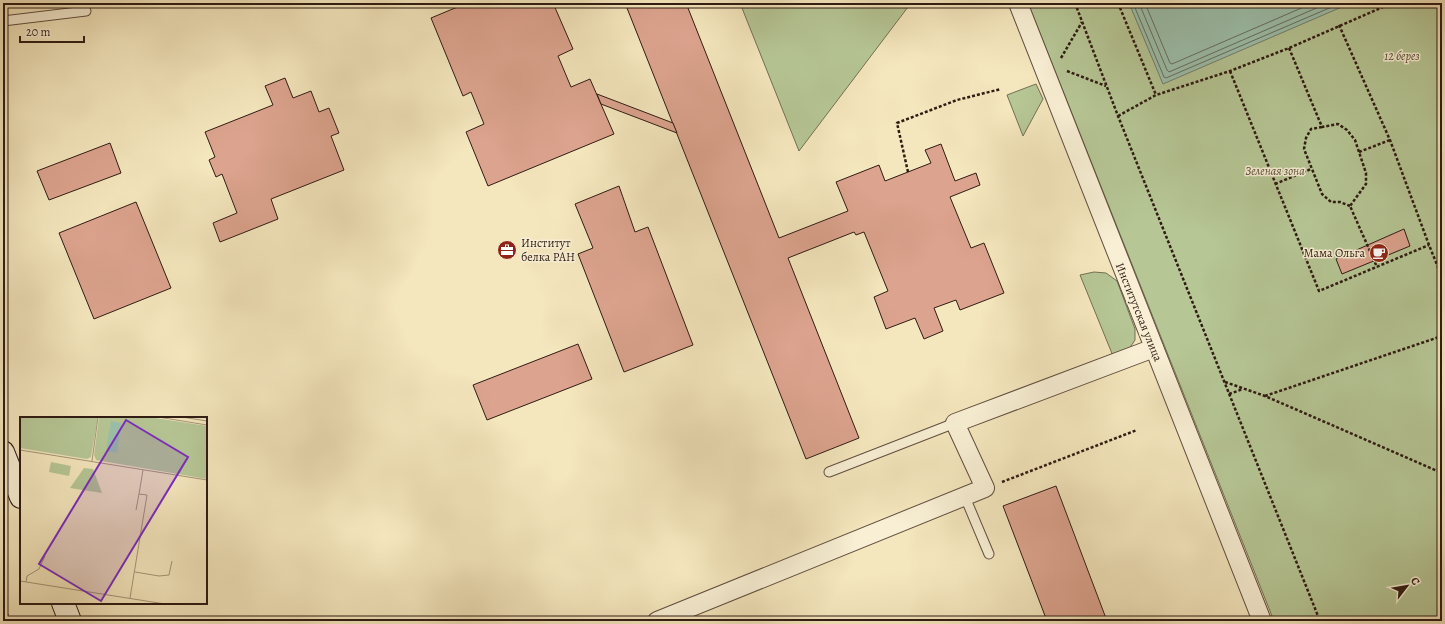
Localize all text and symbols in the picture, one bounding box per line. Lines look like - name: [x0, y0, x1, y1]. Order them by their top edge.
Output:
- scale bar: [20, 18, 84, 44]
- text: 20 m: [26, 24, 50, 40]
- park label: 12 берез: [1384, 48, 1420, 64]
- park label: Зеленая зона: [1245, 163, 1305, 179]
- place label: Институт белка РАН: [521, 235, 575, 265]
- office icon: Институт белка РАН: [496, 239, 518, 261]
- cafe icon: Мама Ольга: [1368, 242, 1390, 264]
- place label: Мама Ольга: [1303, 245, 1365, 261]
- street label: Институтская улица: [1112, 260, 1166, 364]
- inset map: [20, 417, 207, 604]
- north arrow: [1387, 566, 1427, 606]
- text: С: [1407, 574, 1423, 588]

